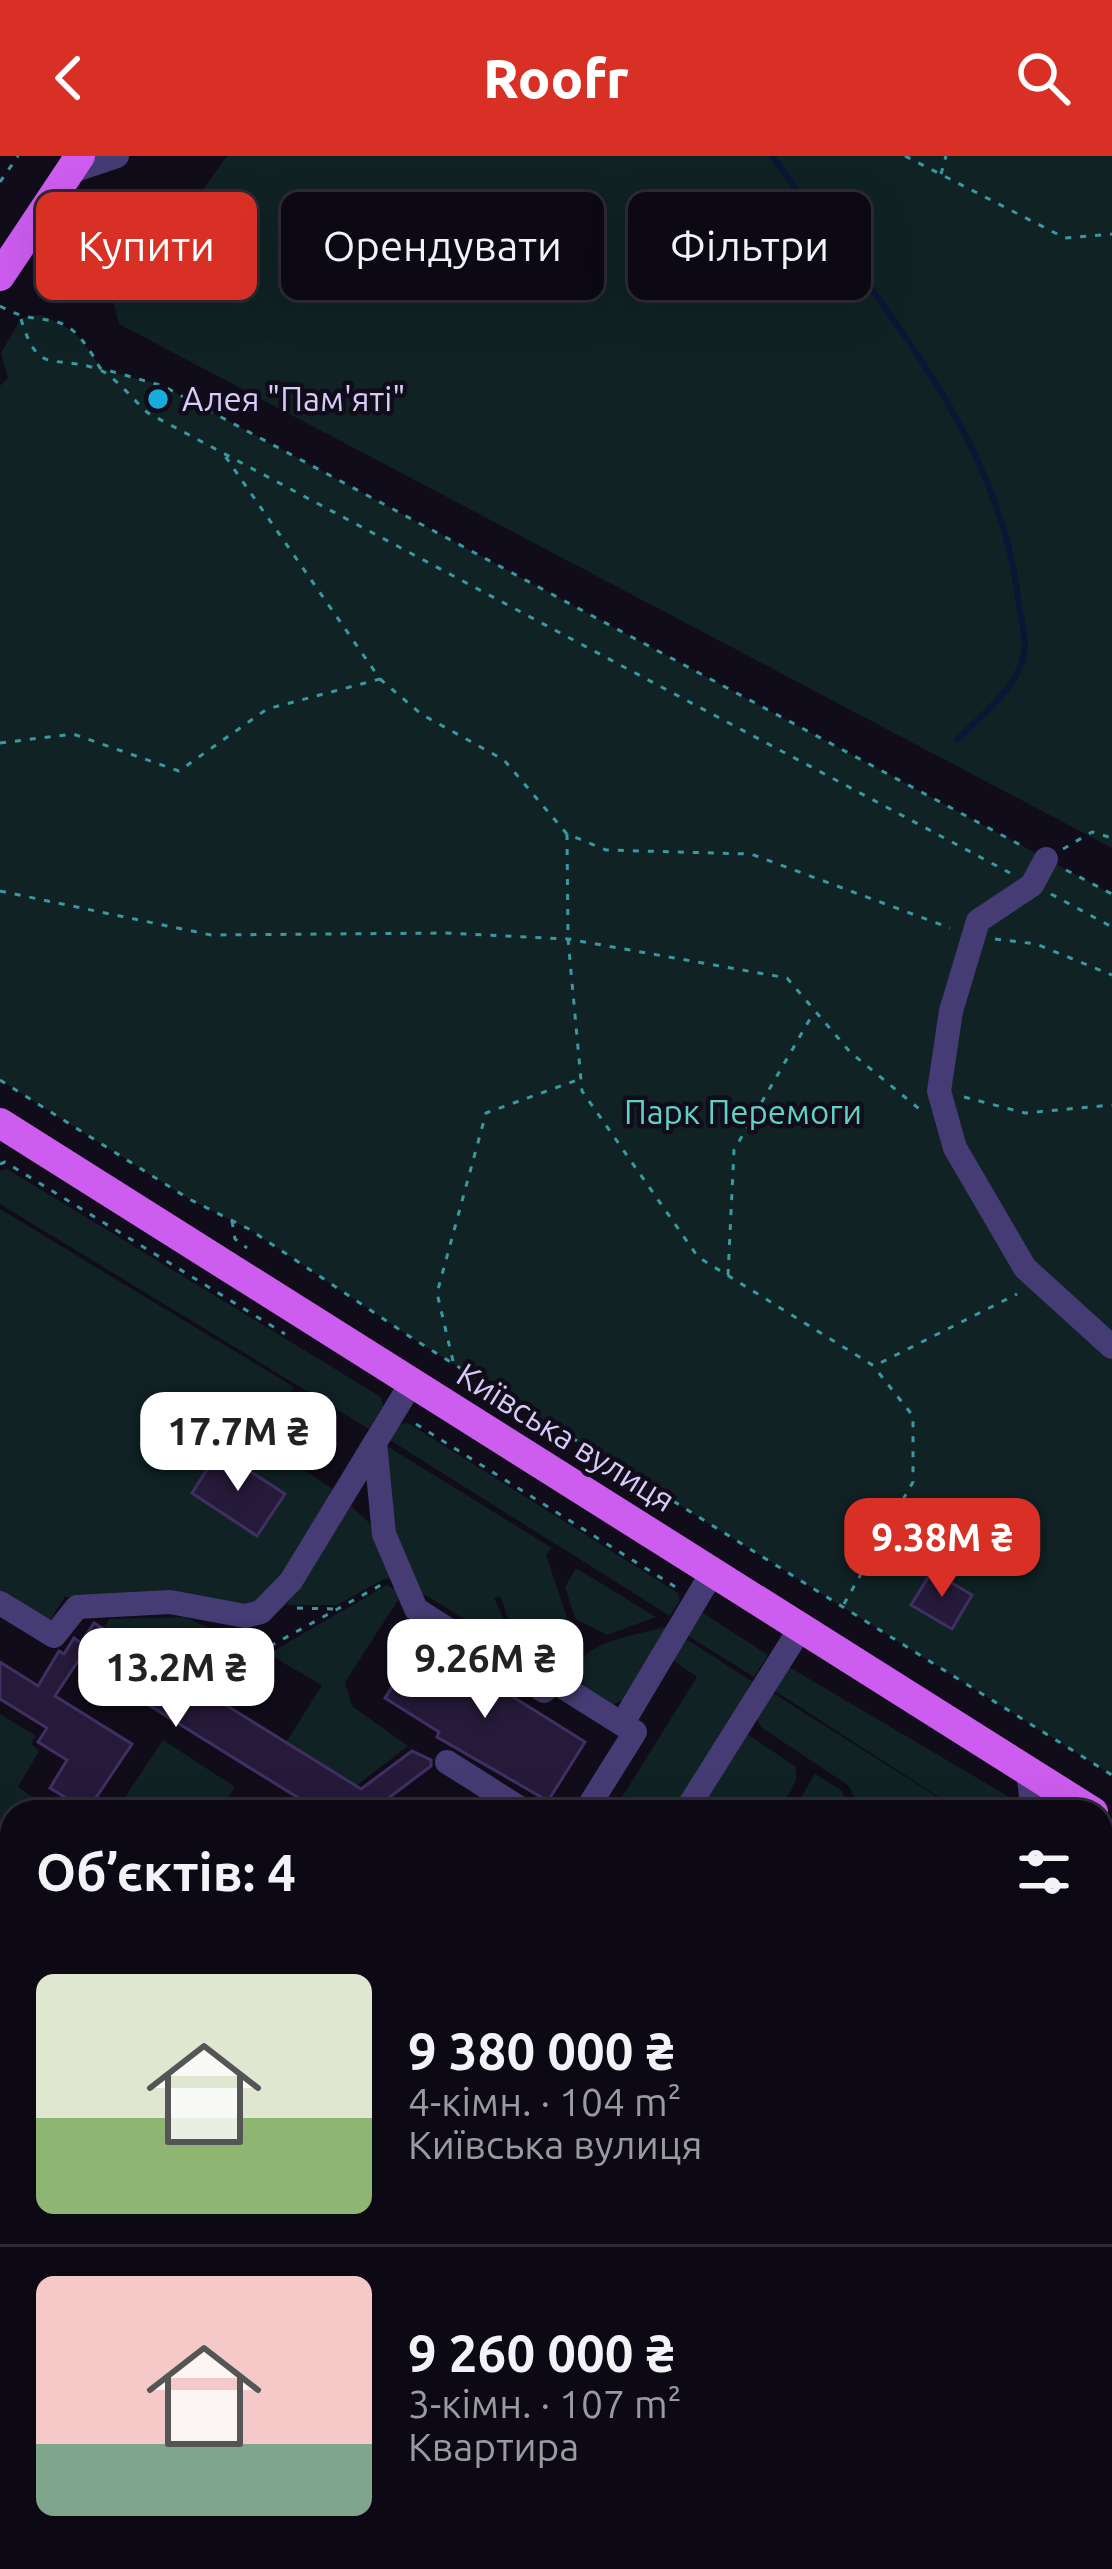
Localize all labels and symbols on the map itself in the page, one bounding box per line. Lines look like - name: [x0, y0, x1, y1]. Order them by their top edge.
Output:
- place label: Алея "Пам'яті": [182, 380, 405, 417]
- marker: Алея "Пам'яті": [145, 386, 171, 412]
- park label: Парк Перемоги: [624, 1093, 862, 1130]
- street label: Київська вулиця: [451, 1355, 682, 1518]
- pin: 17.7M ₴: [127, 1392, 349, 1494]
- pin: 9.38M ₴: [831, 1498, 1053, 1600]
- pin: 9.26M ₴: [374, 1619, 596, 1721]
- pin: 13.2M ₴: [65, 1628, 287, 1730]

